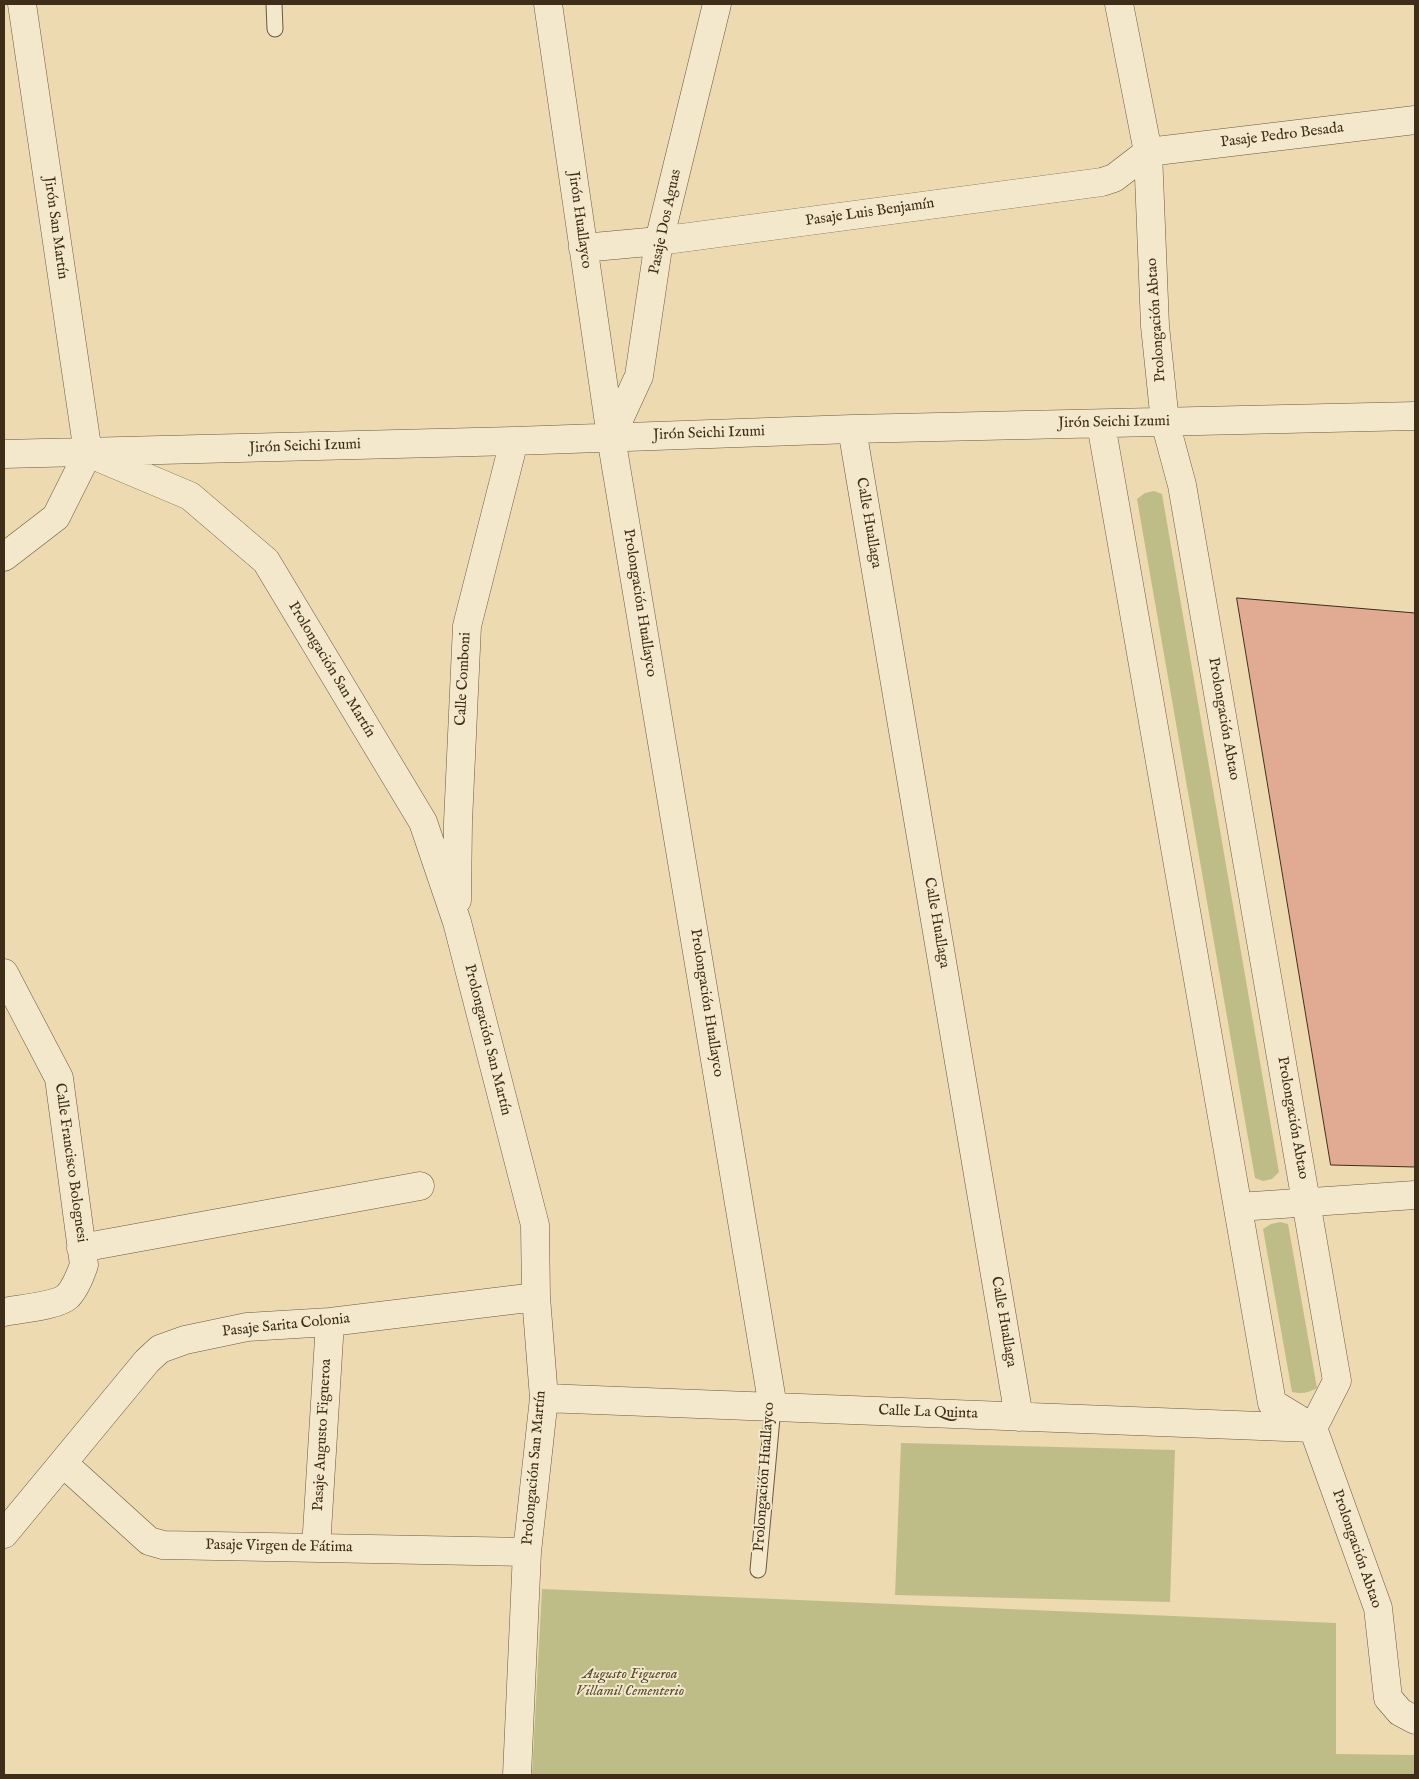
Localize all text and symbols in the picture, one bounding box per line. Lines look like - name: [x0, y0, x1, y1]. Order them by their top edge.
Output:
- street label: Pasaje Pedro Besada: [1219, 120, 1345, 152]
- street label: Pasaje Dos Aguas: [646, 168, 686, 276]
- street label: Jirón Huallayco: [563, 170, 595, 270]
- street label: Jirón San Martín: [39, 175, 71, 281]
- street label: Pasaje Luis Benjamín: [804, 195, 936, 231]
- street label: Prolongación Abtao: [1144, 257, 1170, 383]
- street label: Jirón Seichi Izumi: [1058, 413, 1170, 433]
- street label: Jirón Seichi Izumi: [653, 423, 765, 445]
- street label: Jirón Seichi Izumi: [249, 436, 361, 458]
- street label: Calle Huallaga: [851, 476, 885, 570]
- street label: Prolongación Huallayco: [618, 528, 660, 678]
- street label: Prolongación San Martín: [283, 599, 379, 741]
- street label: Calle Comboni: [453, 632, 475, 726]
- street label: Prolongación Abtao: [1203, 656, 1243, 782]
- street label: Calle Huallaga: [919, 876, 953, 970]
- street label: Prolongación Huallayco: [685, 928, 727, 1078]
- street label: Prolongación San Martín: [459, 963, 515, 1117]
- street label: Prolongación Abtao: [1272, 1055, 1312, 1181]
- street label: Calle Francisco Bolognesi: [50, 1082, 90, 1244]
- street label: Calle Huallaga: [986, 1275, 1020, 1369]
- street label: Pasaje Sarita Colonia: [221, 1310, 351, 1342]
- street label: Pasaje Augusto Figueroa: [310, 1358, 336, 1512]
- street label: Prolongación San Martín: [519, 1390, 551, 1546]
- street label: Prolongación Huallayco: [751, 1402, 779, 1552]
- street label: Calle La Quinta: [878, 1402, 978, 1424]
- street label: Prolongación Abtao: [1327, 1487, 1385, 1611]
- street label: Pasaje Virgen de Fátima: [205, 1537, 353, 1557]
- park label: Augusto Figueroa Villamil Cementerio: [576, 1666, 684, 1701]

